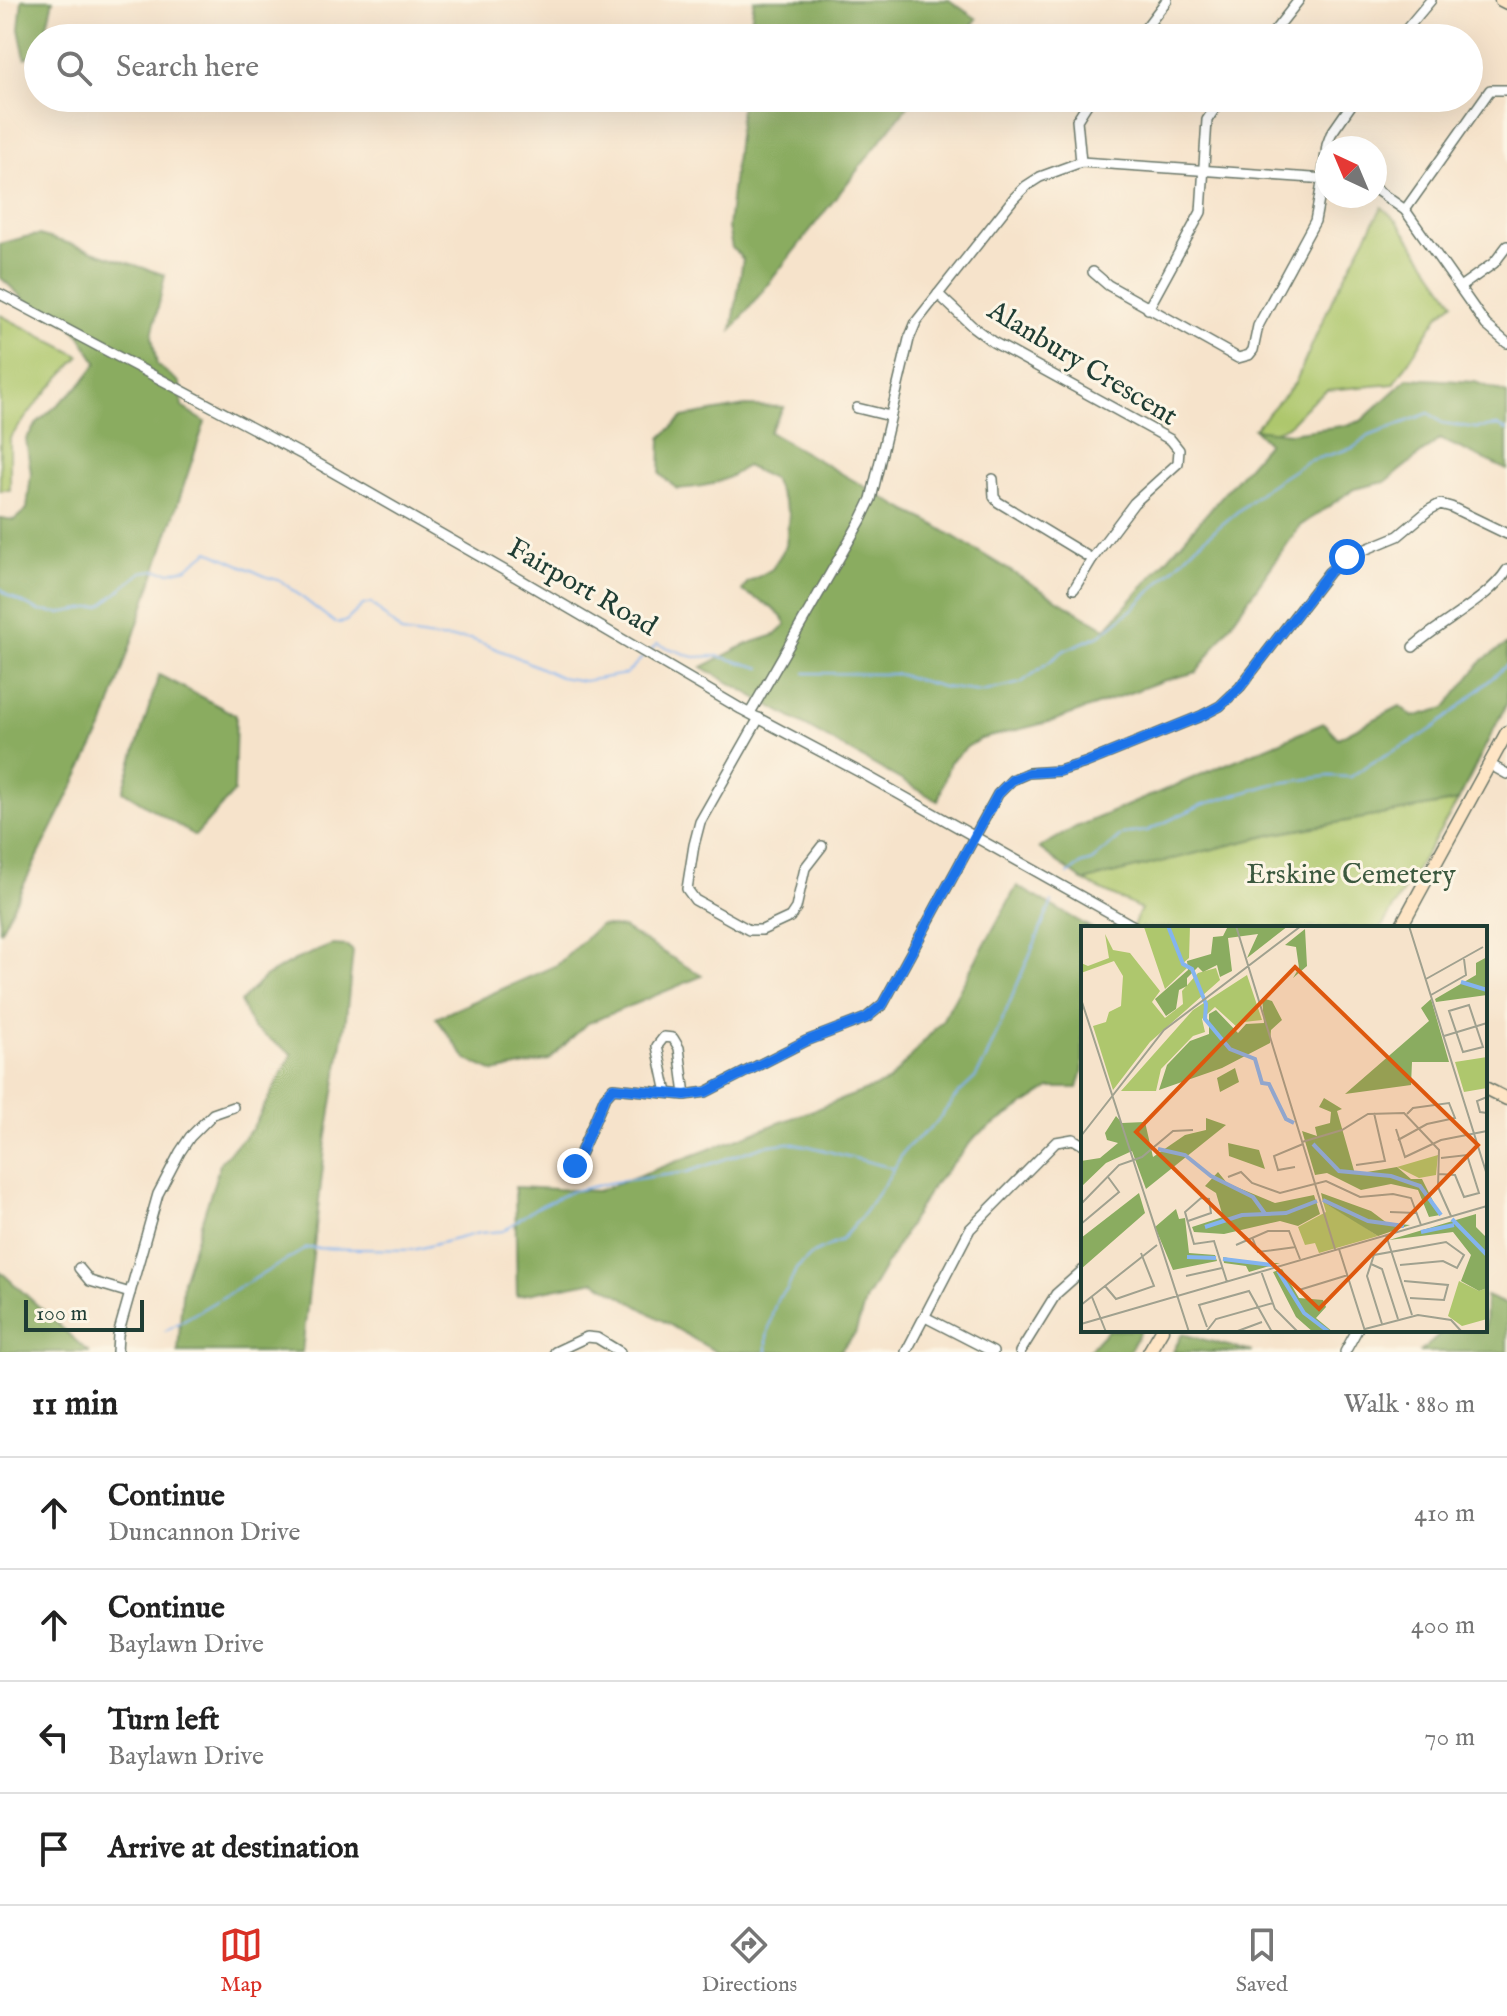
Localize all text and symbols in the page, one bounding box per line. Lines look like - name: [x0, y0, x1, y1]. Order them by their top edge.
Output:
- search box: [24, 24, 1483, 112]
- icon: search: [52, 46, 96, 90]
- text: Search here: [116, 49, 259, 87]
- north arrow: [1315, 136, 1387, 208]
- street label: Alanbury Crescent: [980, 293, 1184, 435]
- street label: Fairport Road: [501, 531, 663, 645]
- route start: [1329, 539, 1365, 575]
- park label: Erskine Cemetery: [1246, 858, 1456, 893]
- inset map: [1081, 926, 1487, 1332]
- route end: [557, 1148, 593, 1184]
- scale bar: [24, 1296, 144, 1332]
- text: 100 m: [36, 1300, 88, 1328]
- text: 11 min: [32, 1383, 118, 1426]
- text: Walk · 880 m: [1344, 1388, 1475, 1421]
- text: Continue: [108, 1478, 225, 1516]
- icon: ahead: [32, 1491, 76, 1535]
- text: 410 m: [1414, 1497, 1475, 1530]
- text: Duncannon Drive: [108, 1516, 300, 1549]
- text: Continue: [108, 1590, 225, 1628]
- icon: ahead: [32, 1603, 76, 1647]
- text: 400 m: [1411, 1609, 1475, 1642]
- text: Baylawn Drive: [108, 1628, 264, 1661]
- text: Turn left: [108, 1702, 219, 1740]
- icon: left: [32, 1715, 76, 1759]
- text: 70 m: [1424, 1721, 1475, 1754]
- text: Baylawn Drive: [108, 1740, 264, 1773]
- icon: arrive: [32, 1827, 76, 1871]
- text: Arrive at destination: [108, 1830, 359, 1868]
- tab: Map: [219, 1923, 263, 1999]
- tab: Directions: [702, 1923, 797, 1999]
- tab: Saved: [1236, 1923, 1288, 1999]

